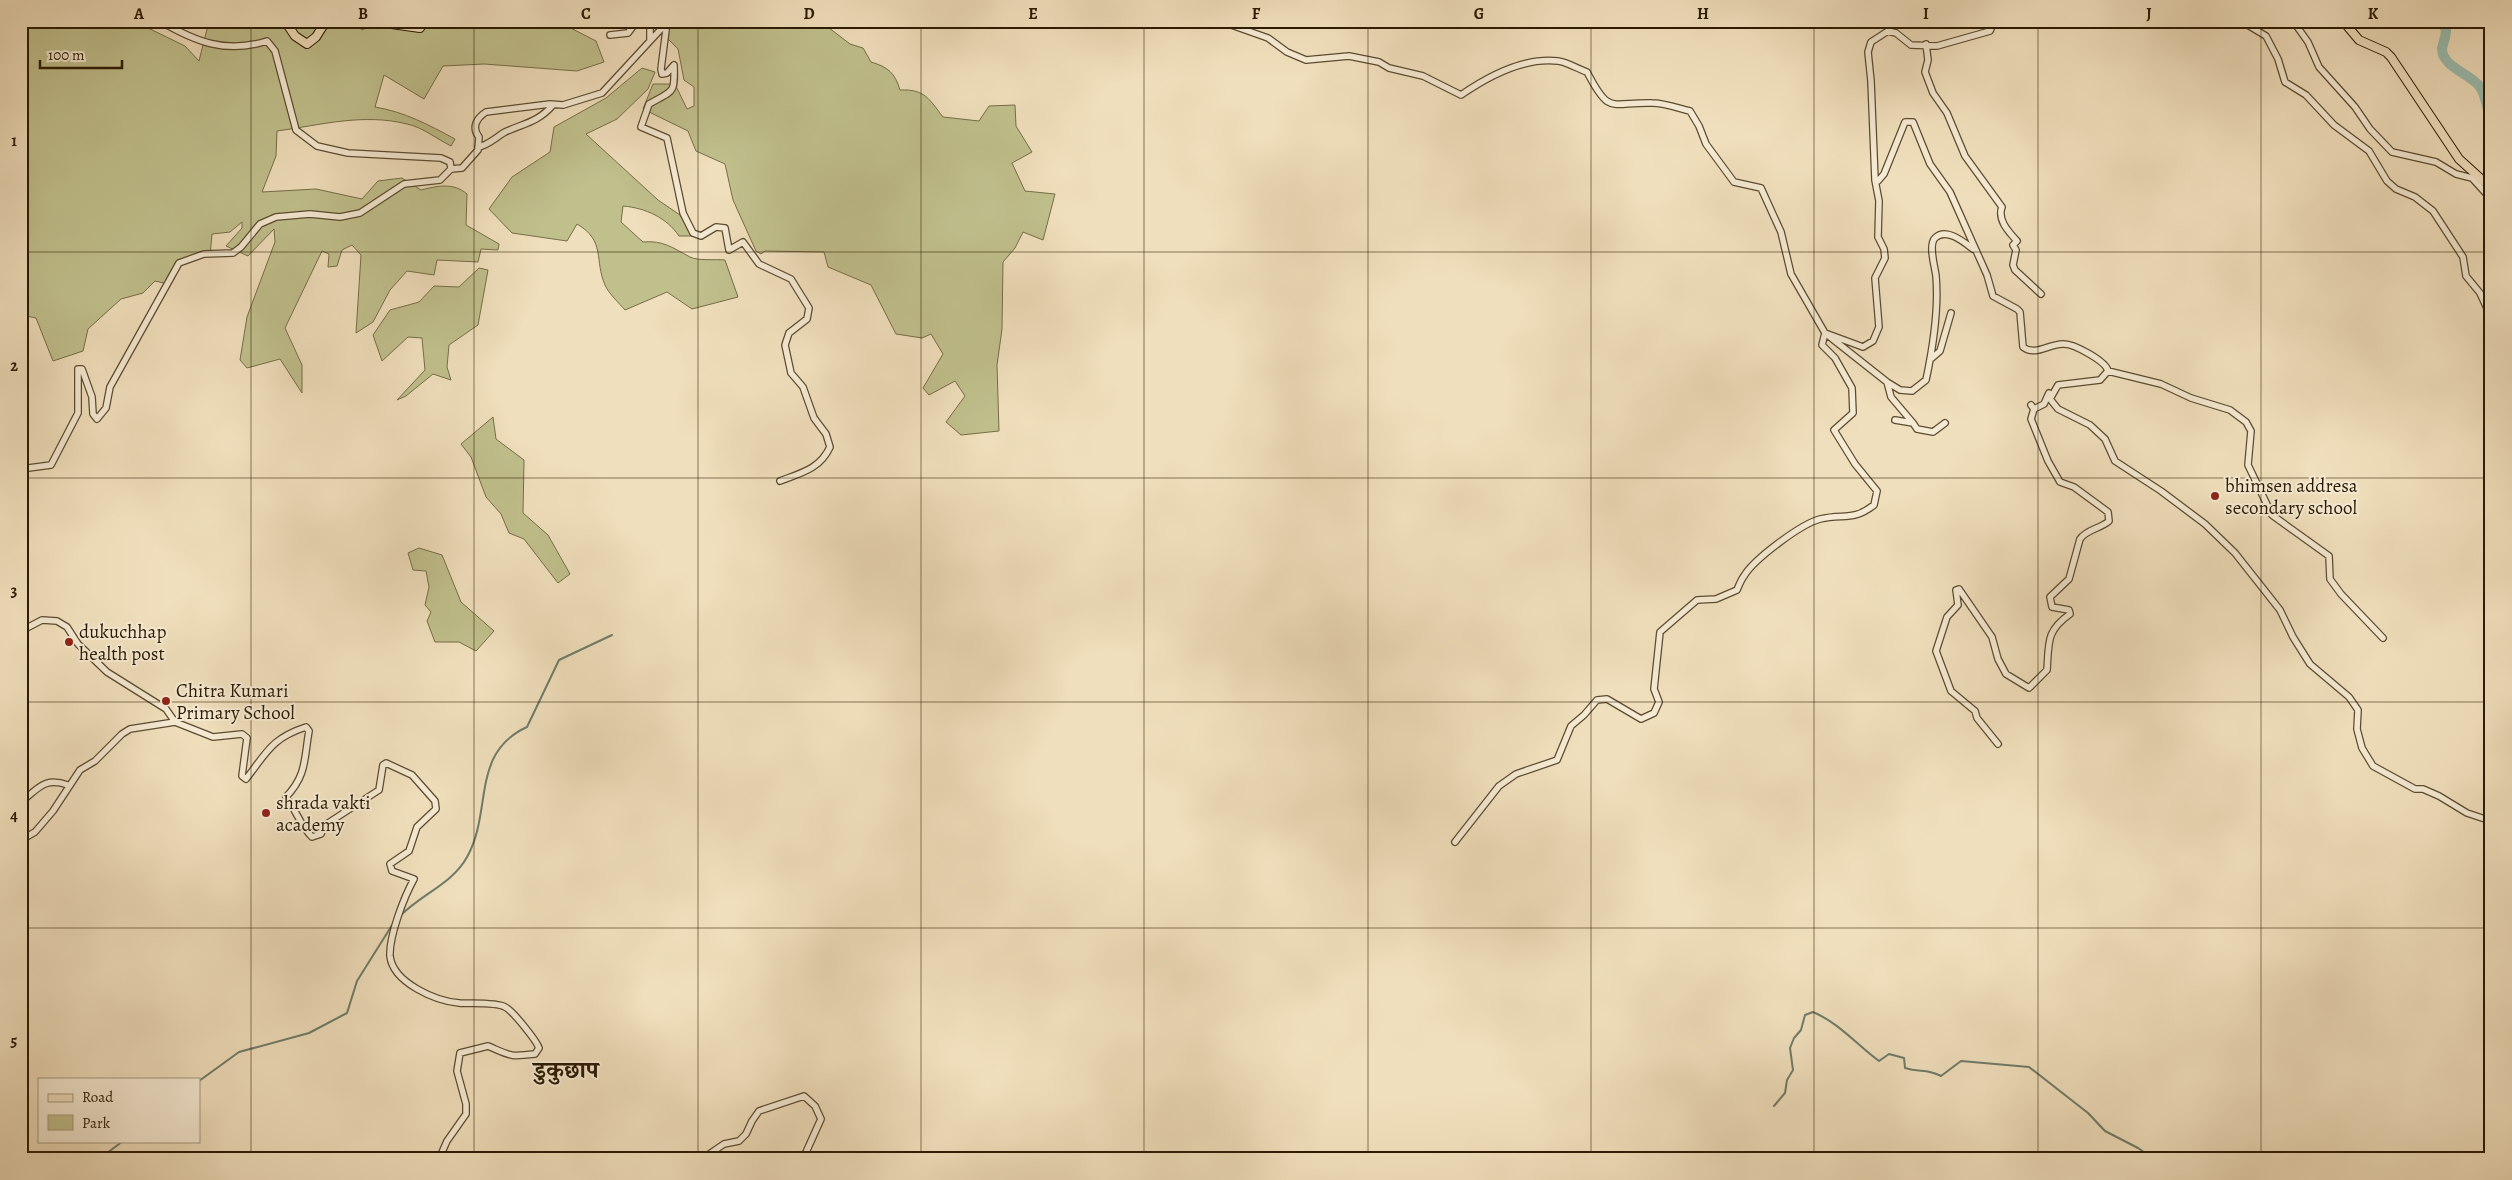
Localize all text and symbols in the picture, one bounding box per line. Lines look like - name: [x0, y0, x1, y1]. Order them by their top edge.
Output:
- text: A: [133, 3, 145, 25]
- text: B: [358, 3, 368, 25]
- text: C: [581, 3, 591, 25]
- text: D: [803, 3, 815, 25]
- text: E: [1028, 3, 1038, 25]
- text: F: [1252, 3, 1261, 25]
- text: G: [1474, 3, 1484, 25]
- text: H: [1697, 3, 1709, 25]
- text: I: [1923, 3, 1929, 25]
- text: J: [2146, 3, 2152, 25]
- text: K: [2368, 3, 2379, 25]
- scale bar: [40, 38, 122, 70]
- text: 100 m: [48, 45, 85, 65]
- text: 1: [11, 130, 17, 152]
- text: 2: [10, 355, 18, 377]
- place label: bhimsen addresa secondary school: [2225, 473, 2358, 521]
- marker: bhimsen addresa secondary school: [2209, 490, 2221, 502]
- text: 3: [11, 580, 18, 602]
- place label: dukuchhap health post: [79, 619, 166, 667]
- marker: dukuchhap health post: [63, 636, 75, 648]
- place label: Chitra Kumari Primary School: [176, 678, 295, 726]
- marker: Chitra Kumari Primary School: [160, 695, 172, 707]
- place label: shrada vakti academy: [276, 790, 371, 838]
- text: 4: [10, 805, 18, 827]
- marker: shrada vakti academy: [260, 807, 272, 819]
- text: 5: [11, 1030, 18, 1052]
- district label: डुकुछाप: [531, 1054, 601, 1086]
- legend: [38, 1078, 200, 1142]
- text: Road: [82, 1087, 114, 1107]
- text: Park: [82, 1113, 111, 1133]

